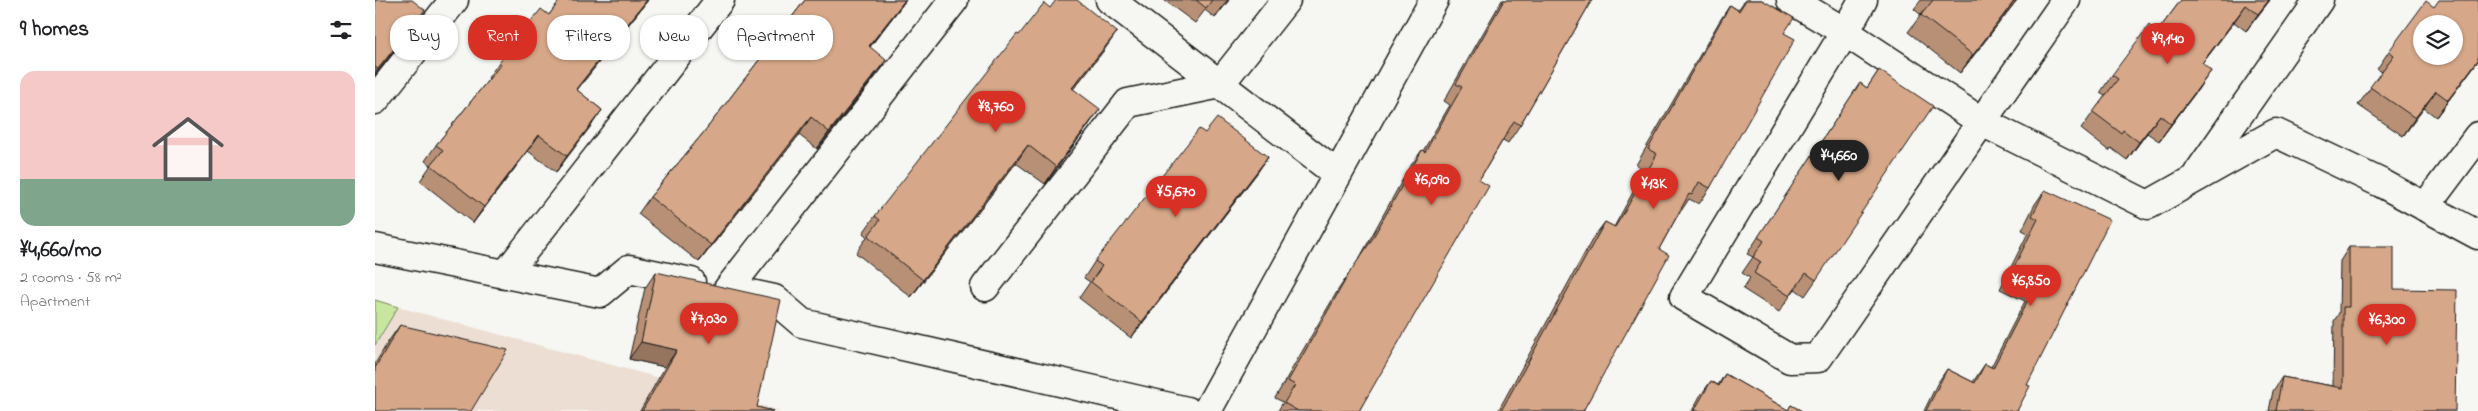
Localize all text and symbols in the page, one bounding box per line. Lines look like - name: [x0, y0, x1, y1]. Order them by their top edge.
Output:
- text: 9 homes: [20, 15, 89, 45]
- chip: Buy: [390, 15, 458, 60]
- chip: Rent: [468, 15, 537, 60]
- chip: Filters: [547, 15, 630, 60]
- chip: New: [640, 15, 708, 60]
- chip: Apartment: [718, 15, 833, 60]
- map controls: [2413, 15, 2463, 65]
- button: layers: [2413, 15, 2463, 65]
- icon: filters: [327, 16, 355, 44]
- pin: ¥9,140: [2127, 22, 2209, 65]
- text: ¥9,140: [2152, 27, 2184, 51]
- pin: ¥8,760: [955, 90, 1037, 133]
- text: ¥8,760: [978, 95, 1014, 119]
- icon: home: [143, 104, 233, 194]
- pin: ¥4,660: [1798, 140, 1880, 182]
- text: ¥4,660: [1821, 144, 1857, 168]
- pin: ¥6,090: [1391, 164, 1473, 206]
- text: ¥6,090: [1415, 168, 1449, 192]
- pin: ¥13K: [1624, 168, 1684, 210]
- text: ¥13K: [1641, 172, 1667, 196]
- pin: ¥5,670: [1135, 176, 1217, 218]
- text: ¥5,670: [1157, 180, 1195, 204]
- text: ¥4,660/mo: [20, 236, 102, 266]
- pin: ¥6,850: [1990, 264, 2072, 307]
- text: 2 rooms · 58 m²: [20, 266, 122, 290]
- text: ¥6,850: [2012, 269, 2050, 293]
- text: Apartment: [20, 290, 90, 314]
- pin: ¥7,030: [668, 302, 750, 345]
- pin: ¥6,300: [2346, 304, 2428, 346]
- text: ¥7,030: [691, 307, 727, 331]
- text: ¥6,300: [2369, 308, 2405, 332]

